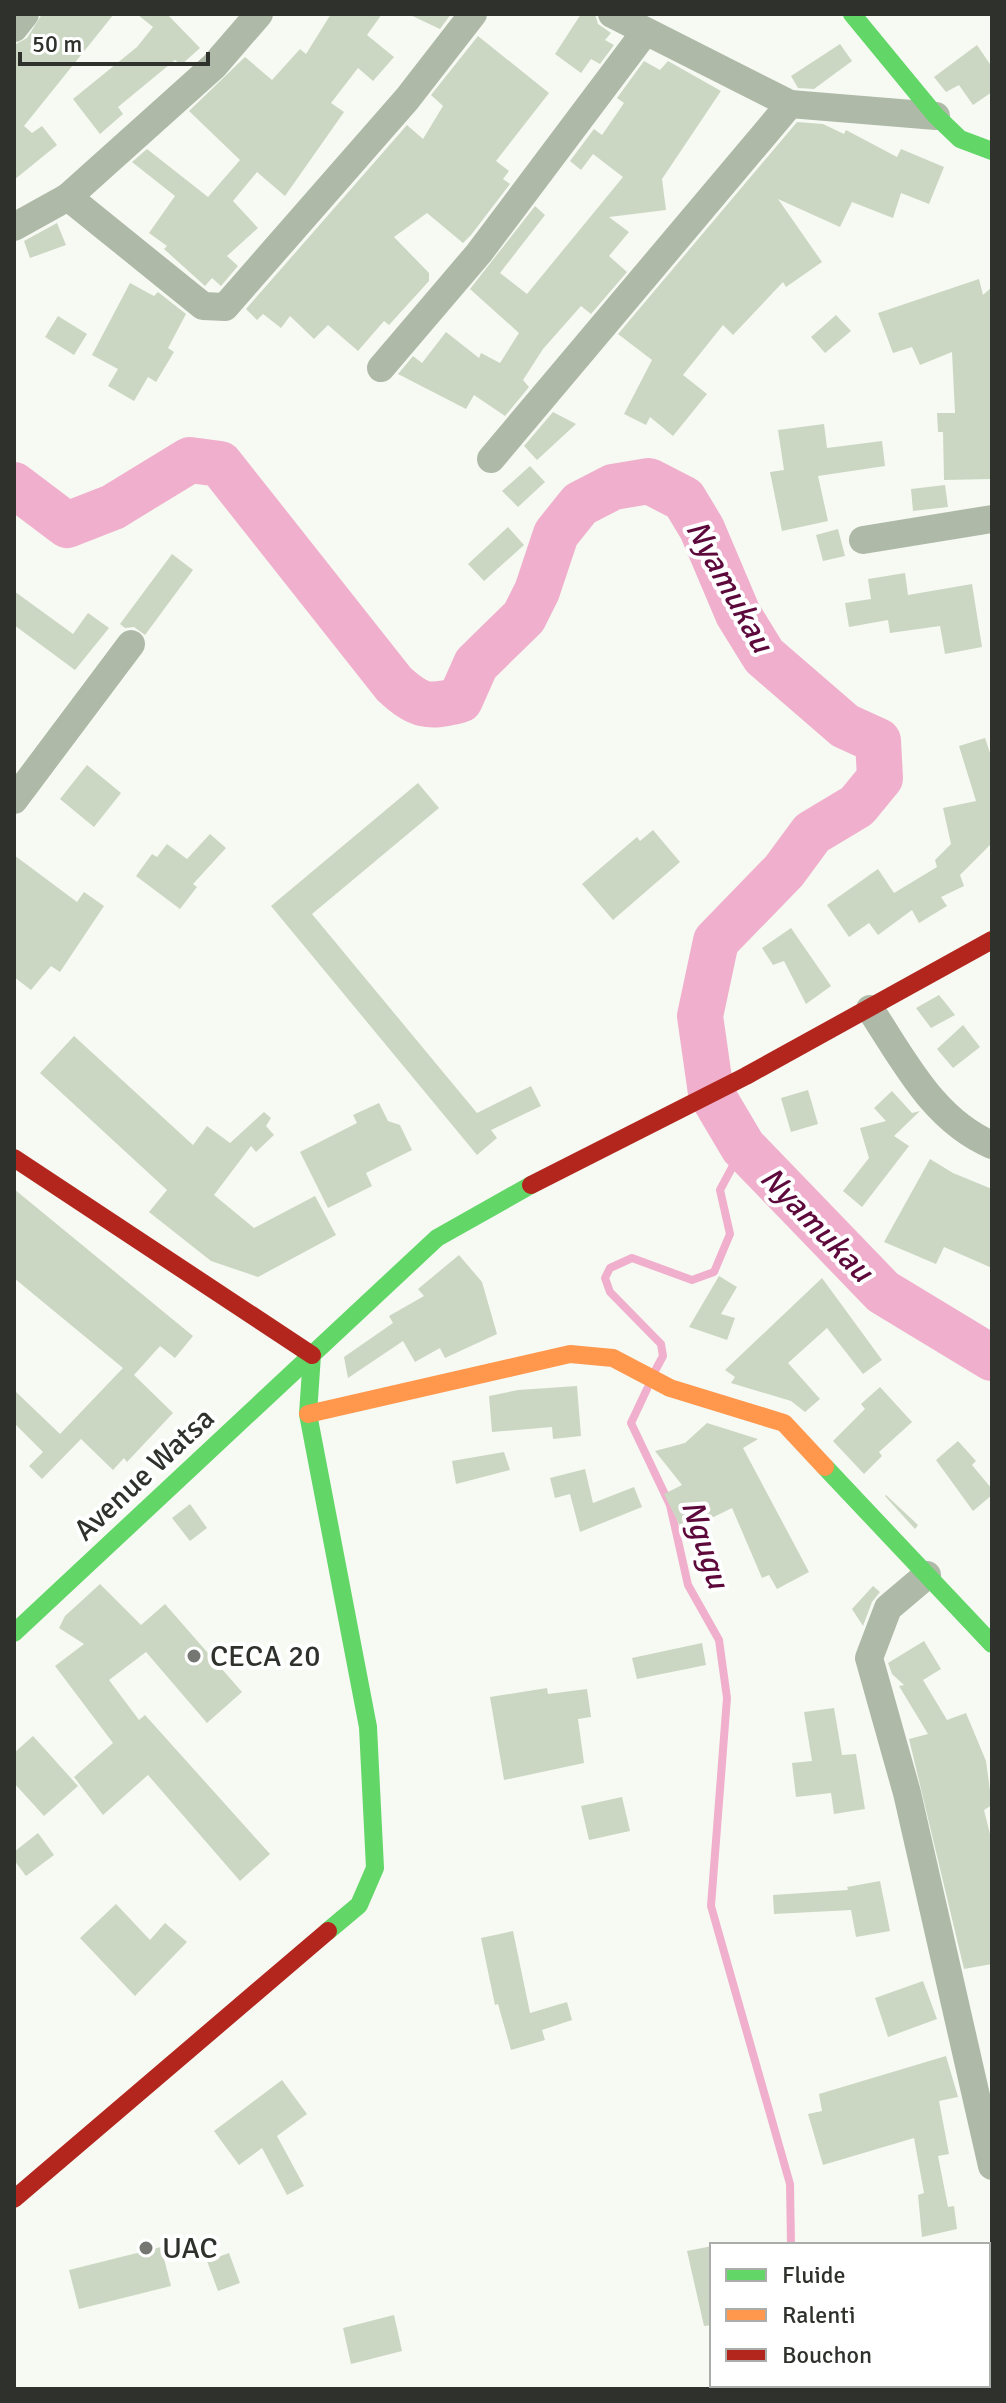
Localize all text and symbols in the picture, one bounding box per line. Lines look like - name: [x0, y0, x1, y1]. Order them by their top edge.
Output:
- scale bar: [20, 16, 208, 66]
- text: 50 m: [32, 29, 82, 59]
- water label: Nyamukau: [677, 513, 783, 661]
- water label: Nyamukau: [752, 1159, 882, 1291]
- street label: Avenue Watsa: [66, 1400, 222, 1549]
- water label: Ngugu: [673, 1495, 739, 1595]
- place label: CECA 20: [210, 1638, 320, 1675]
- marker: CECA 20: [185, 1647, 203, 1665]
- place label: UAC: [162, 2230, 218, 2267]
- marker: UAC: [137, 2239, 155, 2257]
- legend: [710, 2243, 990, 2387]
- text: Fluide: [782, 2260, 846, 2290]
- text: Ralenti: [782, 2300, 855, 2330]
- text: Bouchon: [782, 2340, 872, 2370]

